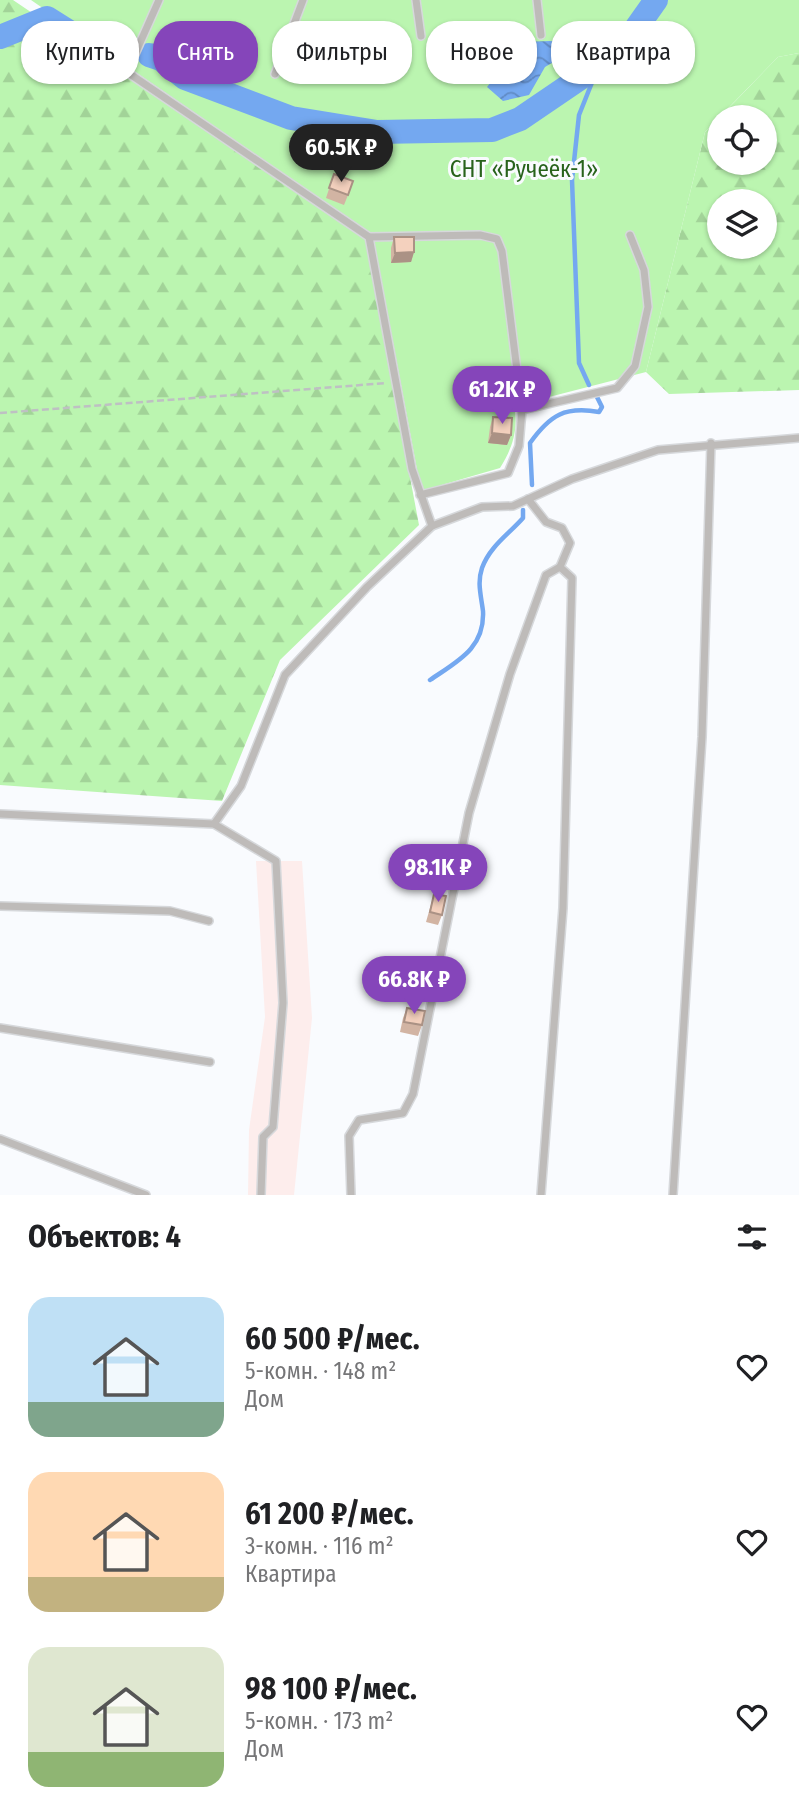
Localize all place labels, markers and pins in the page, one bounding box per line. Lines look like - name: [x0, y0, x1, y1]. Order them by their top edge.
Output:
- pin: 60.5K ₽: [276, 124, 406, 184]
- pin: 61.2K ₽: [437, 366, 567, 426]
- pin: 98.1K ₽: [373, 844, 503, 904]
- pin: 66.8K ₽: [349, 956, 479, 1016]

